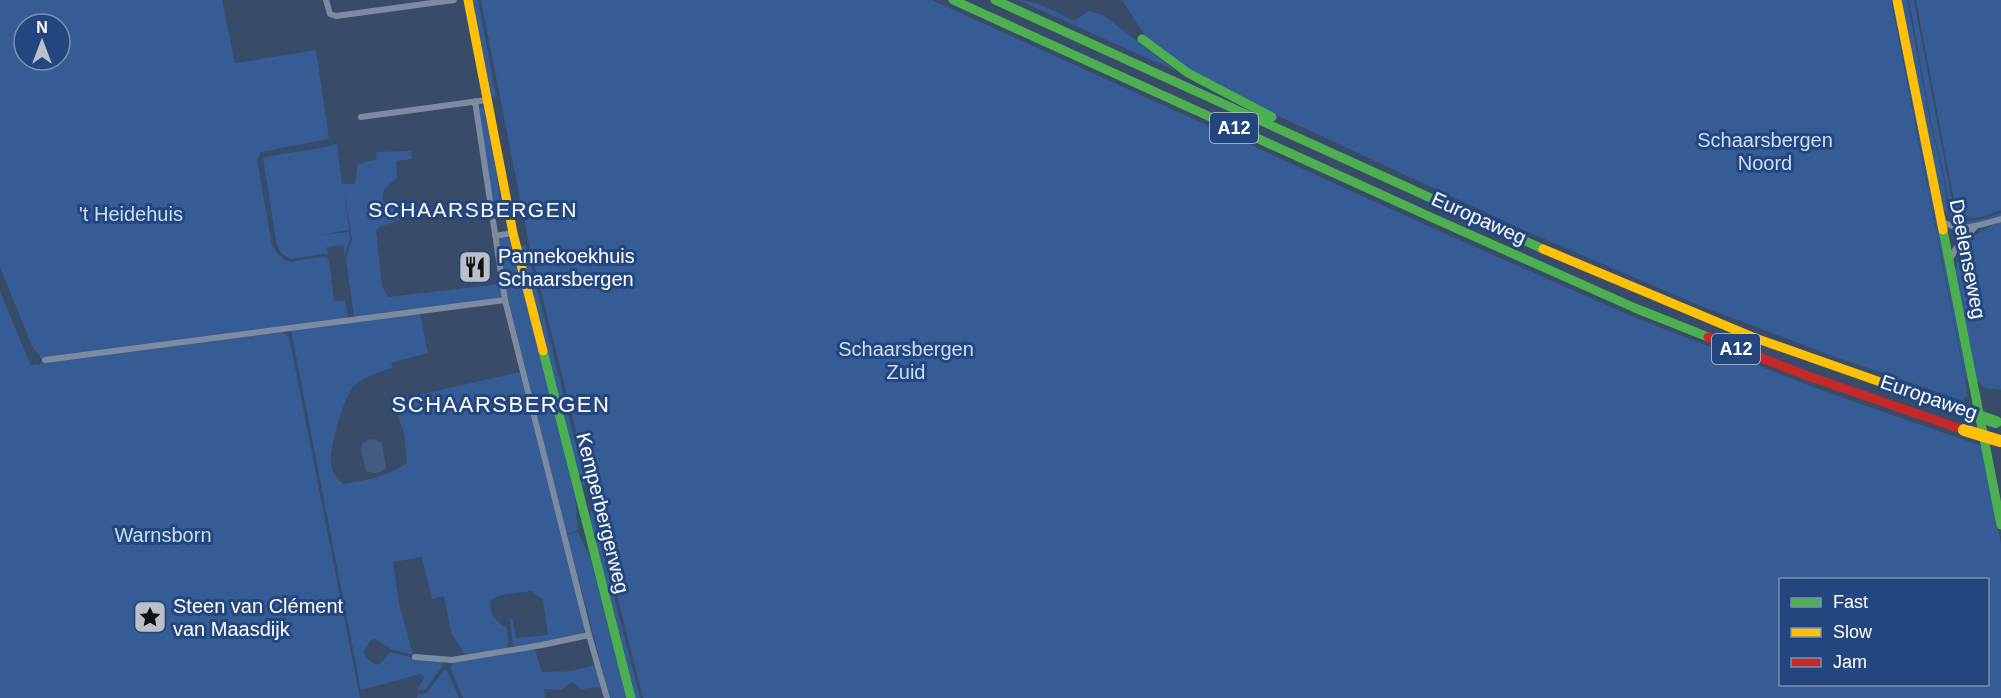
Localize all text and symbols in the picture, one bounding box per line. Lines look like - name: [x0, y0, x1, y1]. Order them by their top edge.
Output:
- north arrow: [12, 12, 72, 72]
- text: N: [36, 19, 48, 36]
- road number: A12: [1210, 113, 1258, 143]
- park label: Schaarsbergen Noord: [1697, 129, 1833, 174]
- street label: Europaweg: [1428, 187, 1530, 249]
- street label: Deelenseweg: [1946, 197, 1990, 321]
- district label: SCHAARSBERGEN: [368, 198, 578, 221]
- park label: 't Heidehuis: [79, 203, 183, 225]
- place label: Pannekoekhuis Schaarsbergen: [498, 245, 635, 290]
- restaurant icon: Pannekoekhuis Schaarsbergen: [457, 249, 493, 285]
- road number: A12: [1712, 334, 1760, 364]
- park label: Schaarsbergen Zuid: [838, 338, 974, 383]
- street label: Europaweg: [1878, 370, 1980, 424]
- district label: SCHAARSBERGEN: [392, 392, 610, 417]
- street label: Kemperbergerweg: [572, 431, 634, 595]
- park label: Warnsborn: [114, 524, 212, 546]
- legend: [1779, 578, 1989, 686]
- text: Fast: [1833, 592, 1868, 612]
- place label: Steen van Clément van Maasdijk: [173, 595, 344, 640]
- place icon: Steen van Clément van Maasdijk: [132, 599, 168, 635]
- text: Slow: [1833, 622, 1873, 642]
- text: Jam: [1833, 652, 1867, 672]

